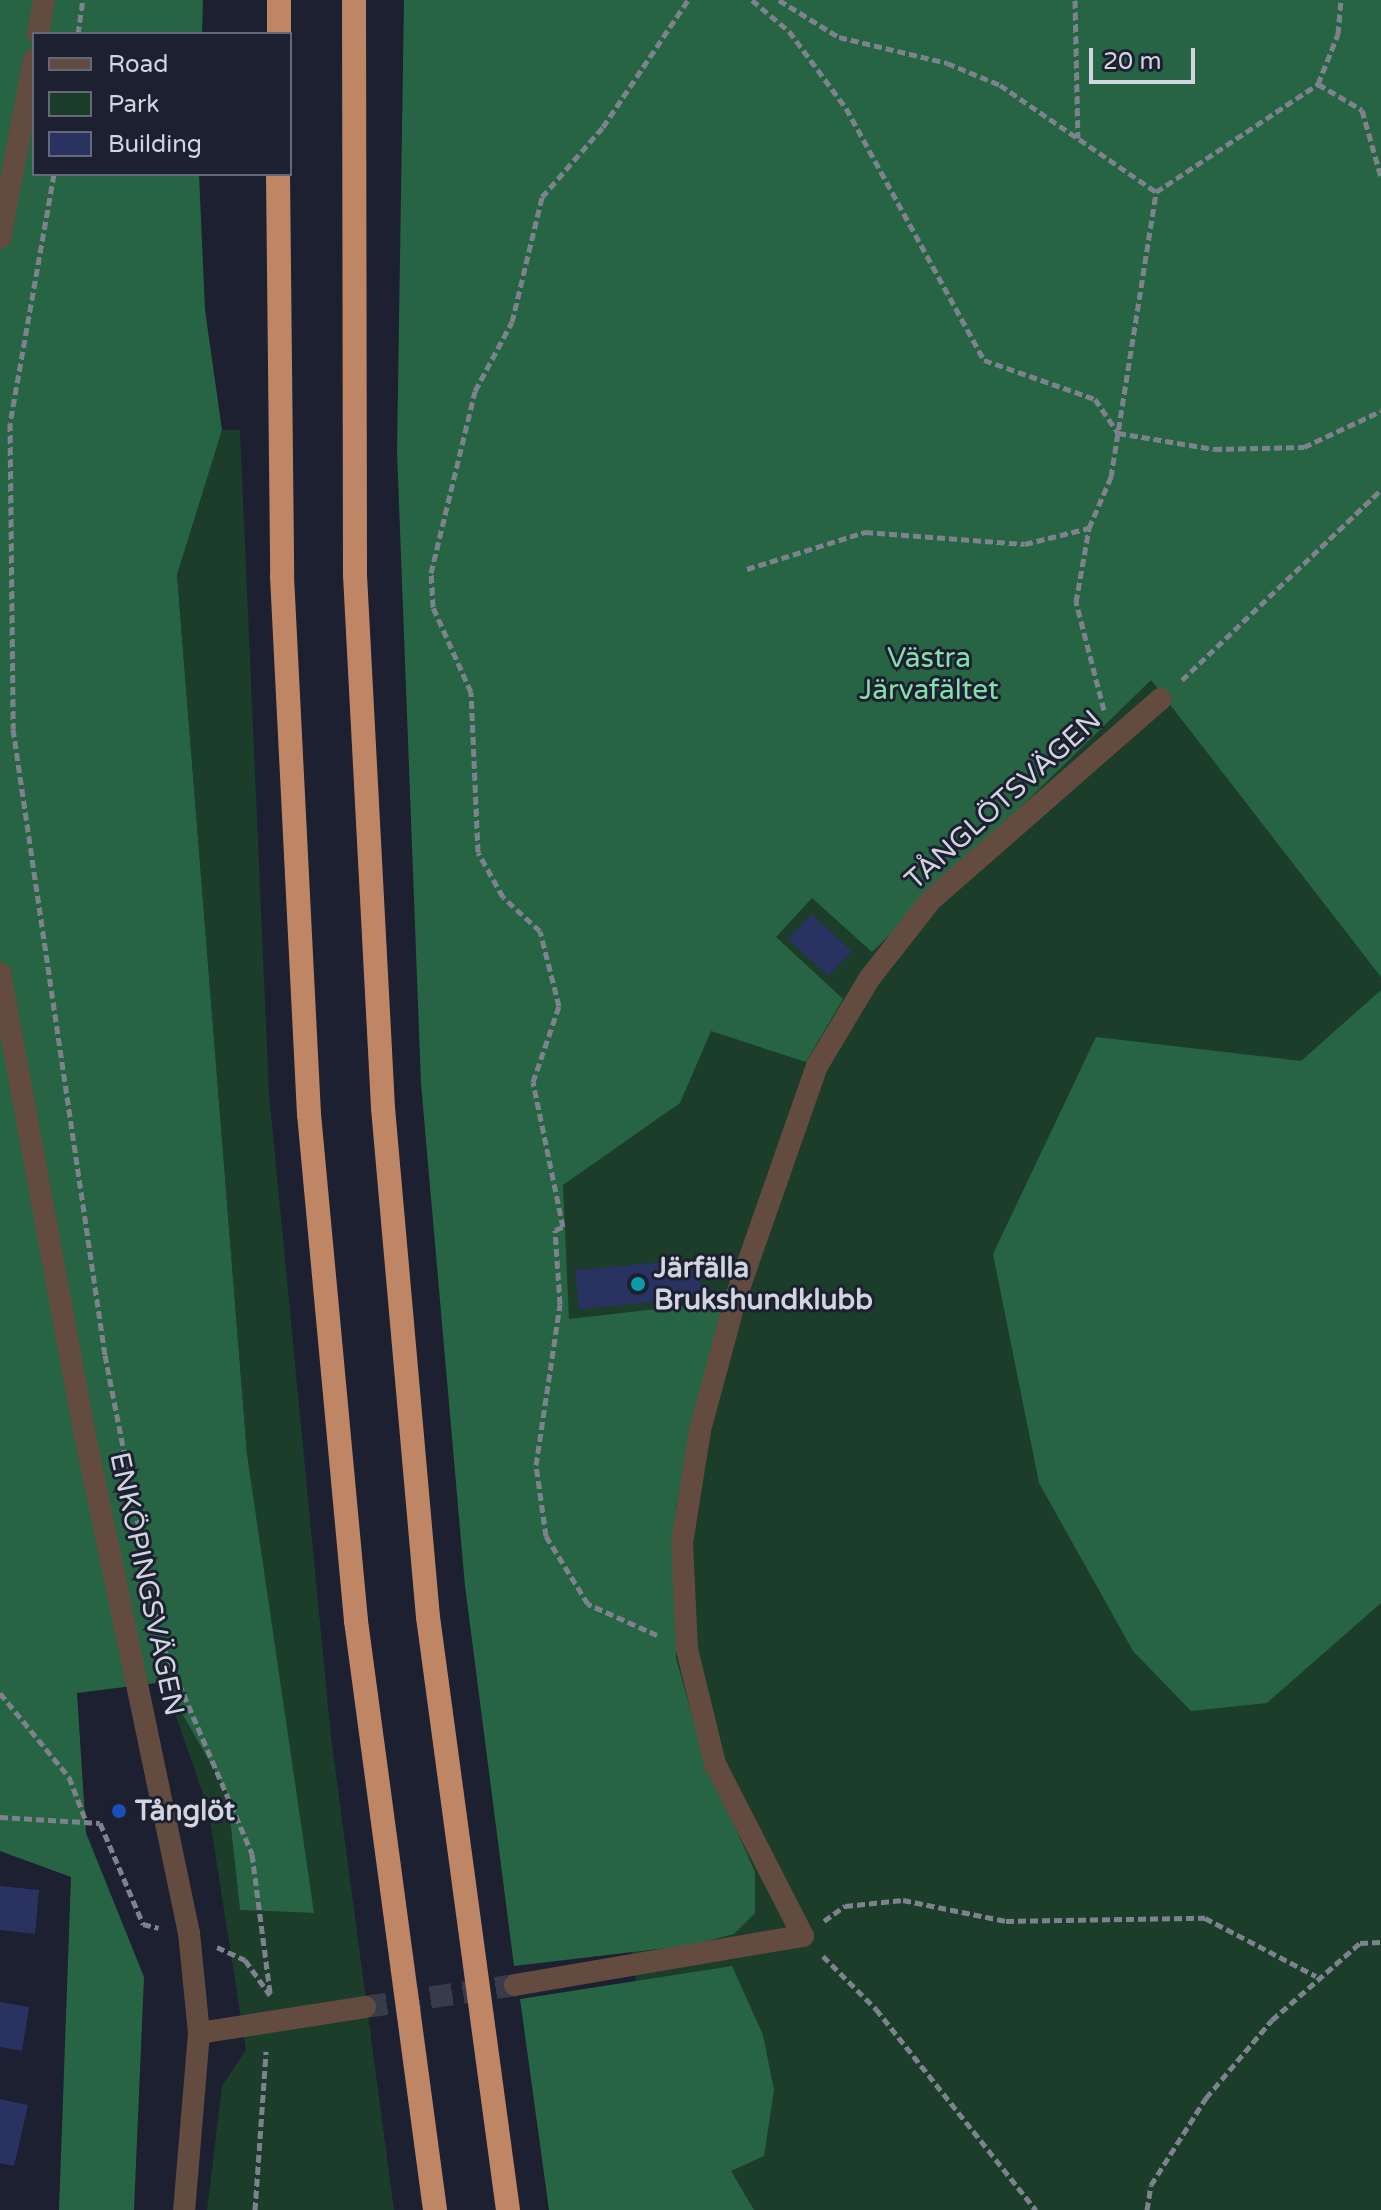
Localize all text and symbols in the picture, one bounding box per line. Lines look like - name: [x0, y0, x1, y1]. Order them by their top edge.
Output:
- legend: [32, 32, 292, 176]
- scale bar: [1093, 32, 1199, 82]
- text: 20 m: [1103, 47, 1161, 76]
- text: Road: [108, 50, 168, 79]
- text: Park: [108, 90, 159, 119]
- text: Building: [108, 130, 202, 159]
- park label: Västra Järvafältet: [859, 641, 999, 707]
- street label: TÅNGLÖTSVÄGEN: [898, 703, 1108, 897]
- place label: Järfälla Brukshundklubb: [654, 1251, 873, 1317]
- marker: Järfälla Brukshundklubb: [629, 1275, 647, 1293]
- street label: ENKÖPINGSVÄGEN: [103, 1449, 191, 1719]
- place label: Tånglöt: [135, 1794, 235, 1828]
- marker: Tånglöt: [110, 1802, 128, 1820]

